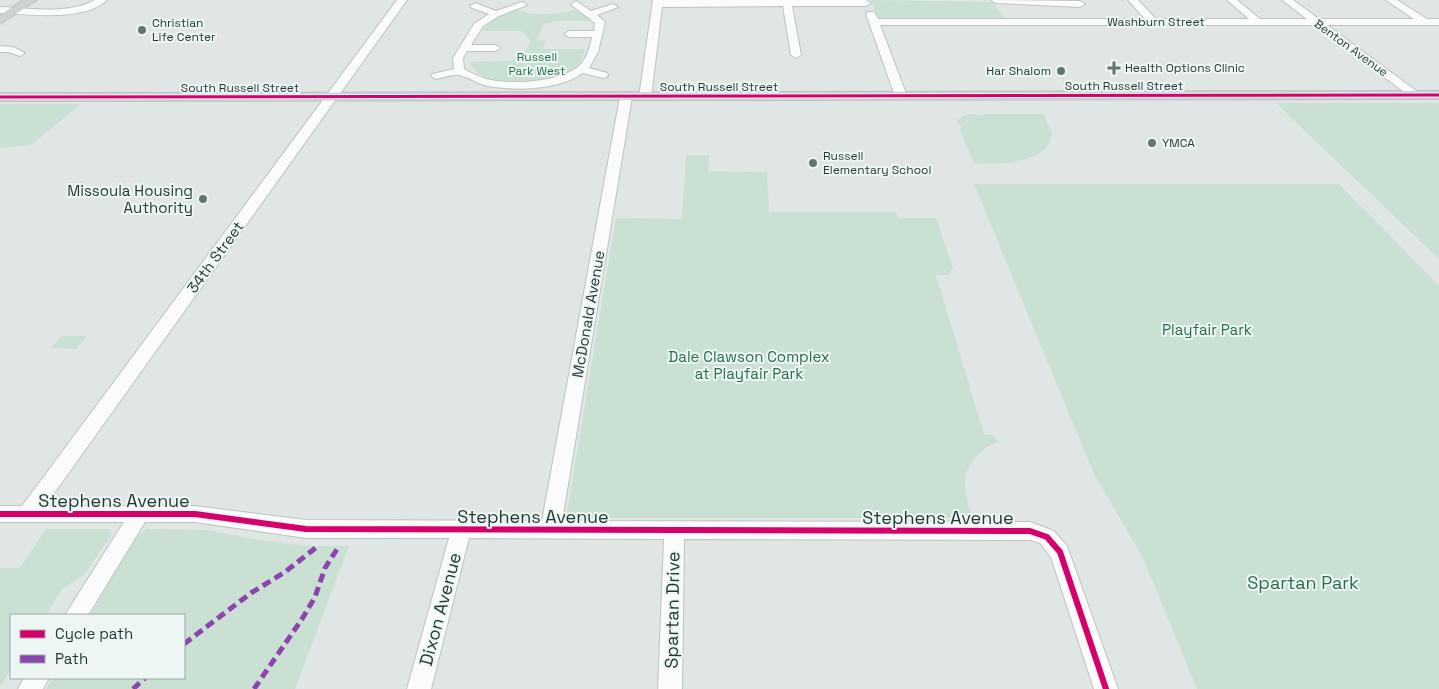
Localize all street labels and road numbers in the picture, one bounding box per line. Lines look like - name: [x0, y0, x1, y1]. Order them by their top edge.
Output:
- street label: Washburn Street: [1107, 14, 1205, 30]
- street label: Benton Avenue: [1311, 16, 1391, 80]
- street label: South Russell Street: [1065, 78, 1183, 94]
- street label: South Russell Street: [660, 79, 778, 95]
- street label: South Russell Street: [181, 80, 299, 96]
- street label: 34th Street: [183, 217, 247, 297]
- street label: McDonald Avenue: [567, 249, 609, 379]
- street label: Stephens Avenue: [38, 489, 190, 512]
- street label: Stephens Avenue: [457, 505, 609, 528]
- street label: Stephens Avenue: [862, 506, 1014, 529]
- street label: Dixon Avenue: [414, 550, 466, 668]
- street label: Spartan Drive: [659, 551, 685, 669]

